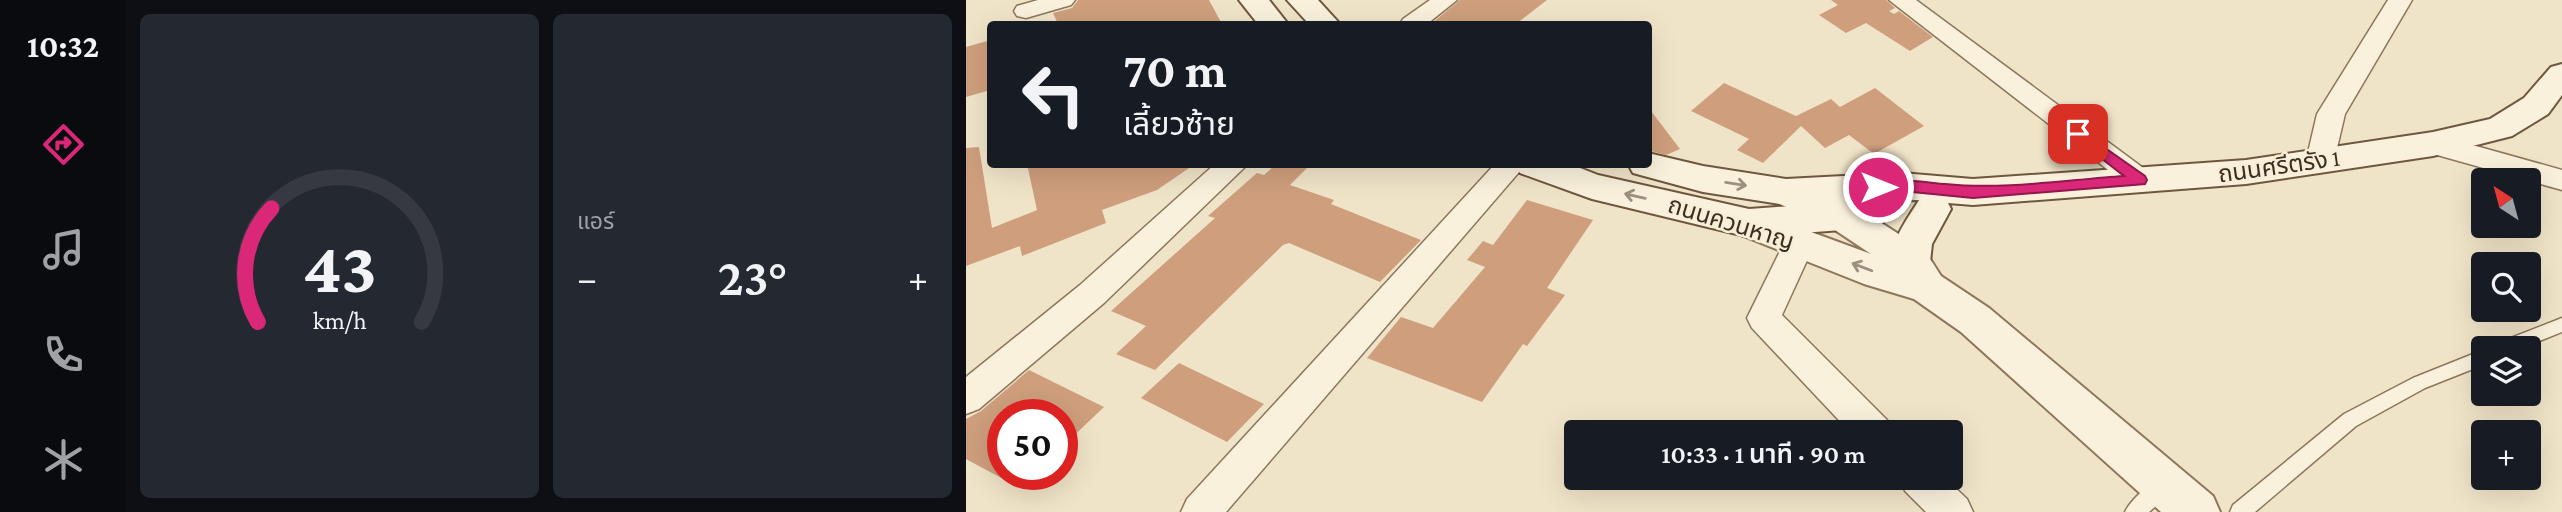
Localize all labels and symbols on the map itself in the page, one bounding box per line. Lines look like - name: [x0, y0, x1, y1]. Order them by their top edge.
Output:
- pin: [2048, 104, 2108, 164]
- street label: ถนนศรีตรัง 1: [2216, 144, 2342, 187]
- position arrow: [1841, 150, 1915, 224]
- north arrow: [2471, 168, 2541, 238]
- one-way arrow: [1724, 178, 1747, 191]
- one-way arrow: [1624, 188, 1647, 202]
- street label: ถนนควนหาญ: [1665, 190, 1798, 255]
- one-way arrow: [1852, 260, 1874, 273]
- speed limit sign: 50: [987, 399, 1078, 490]

